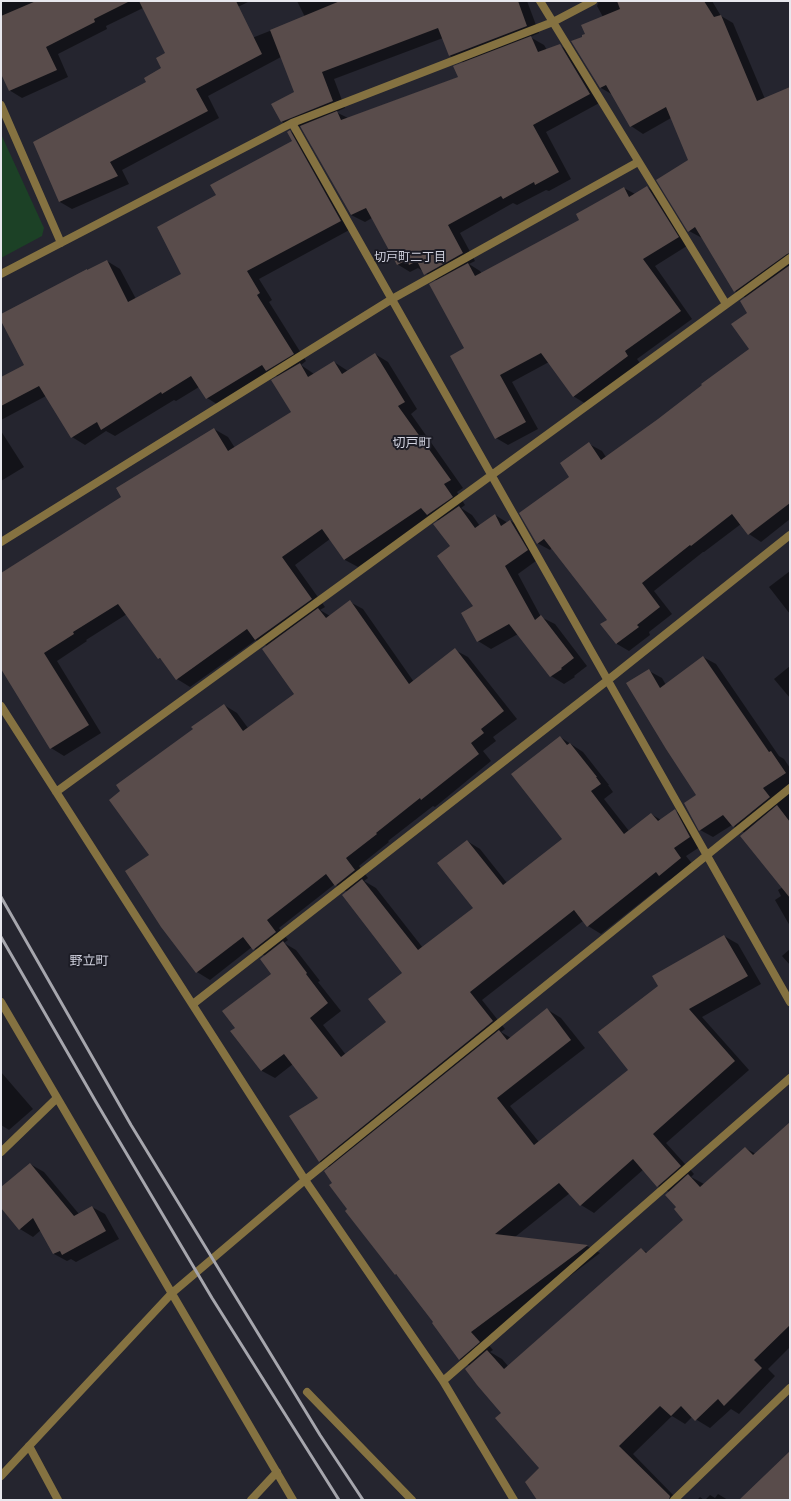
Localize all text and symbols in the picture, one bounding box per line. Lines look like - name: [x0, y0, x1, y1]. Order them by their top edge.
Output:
- district label: 切戸町二丁目: [374, 250, 446, 264]
- district label: 切戸町: [393, 435, 431, 451]
- district label: 野立町: [70, 953, 108, 969]

